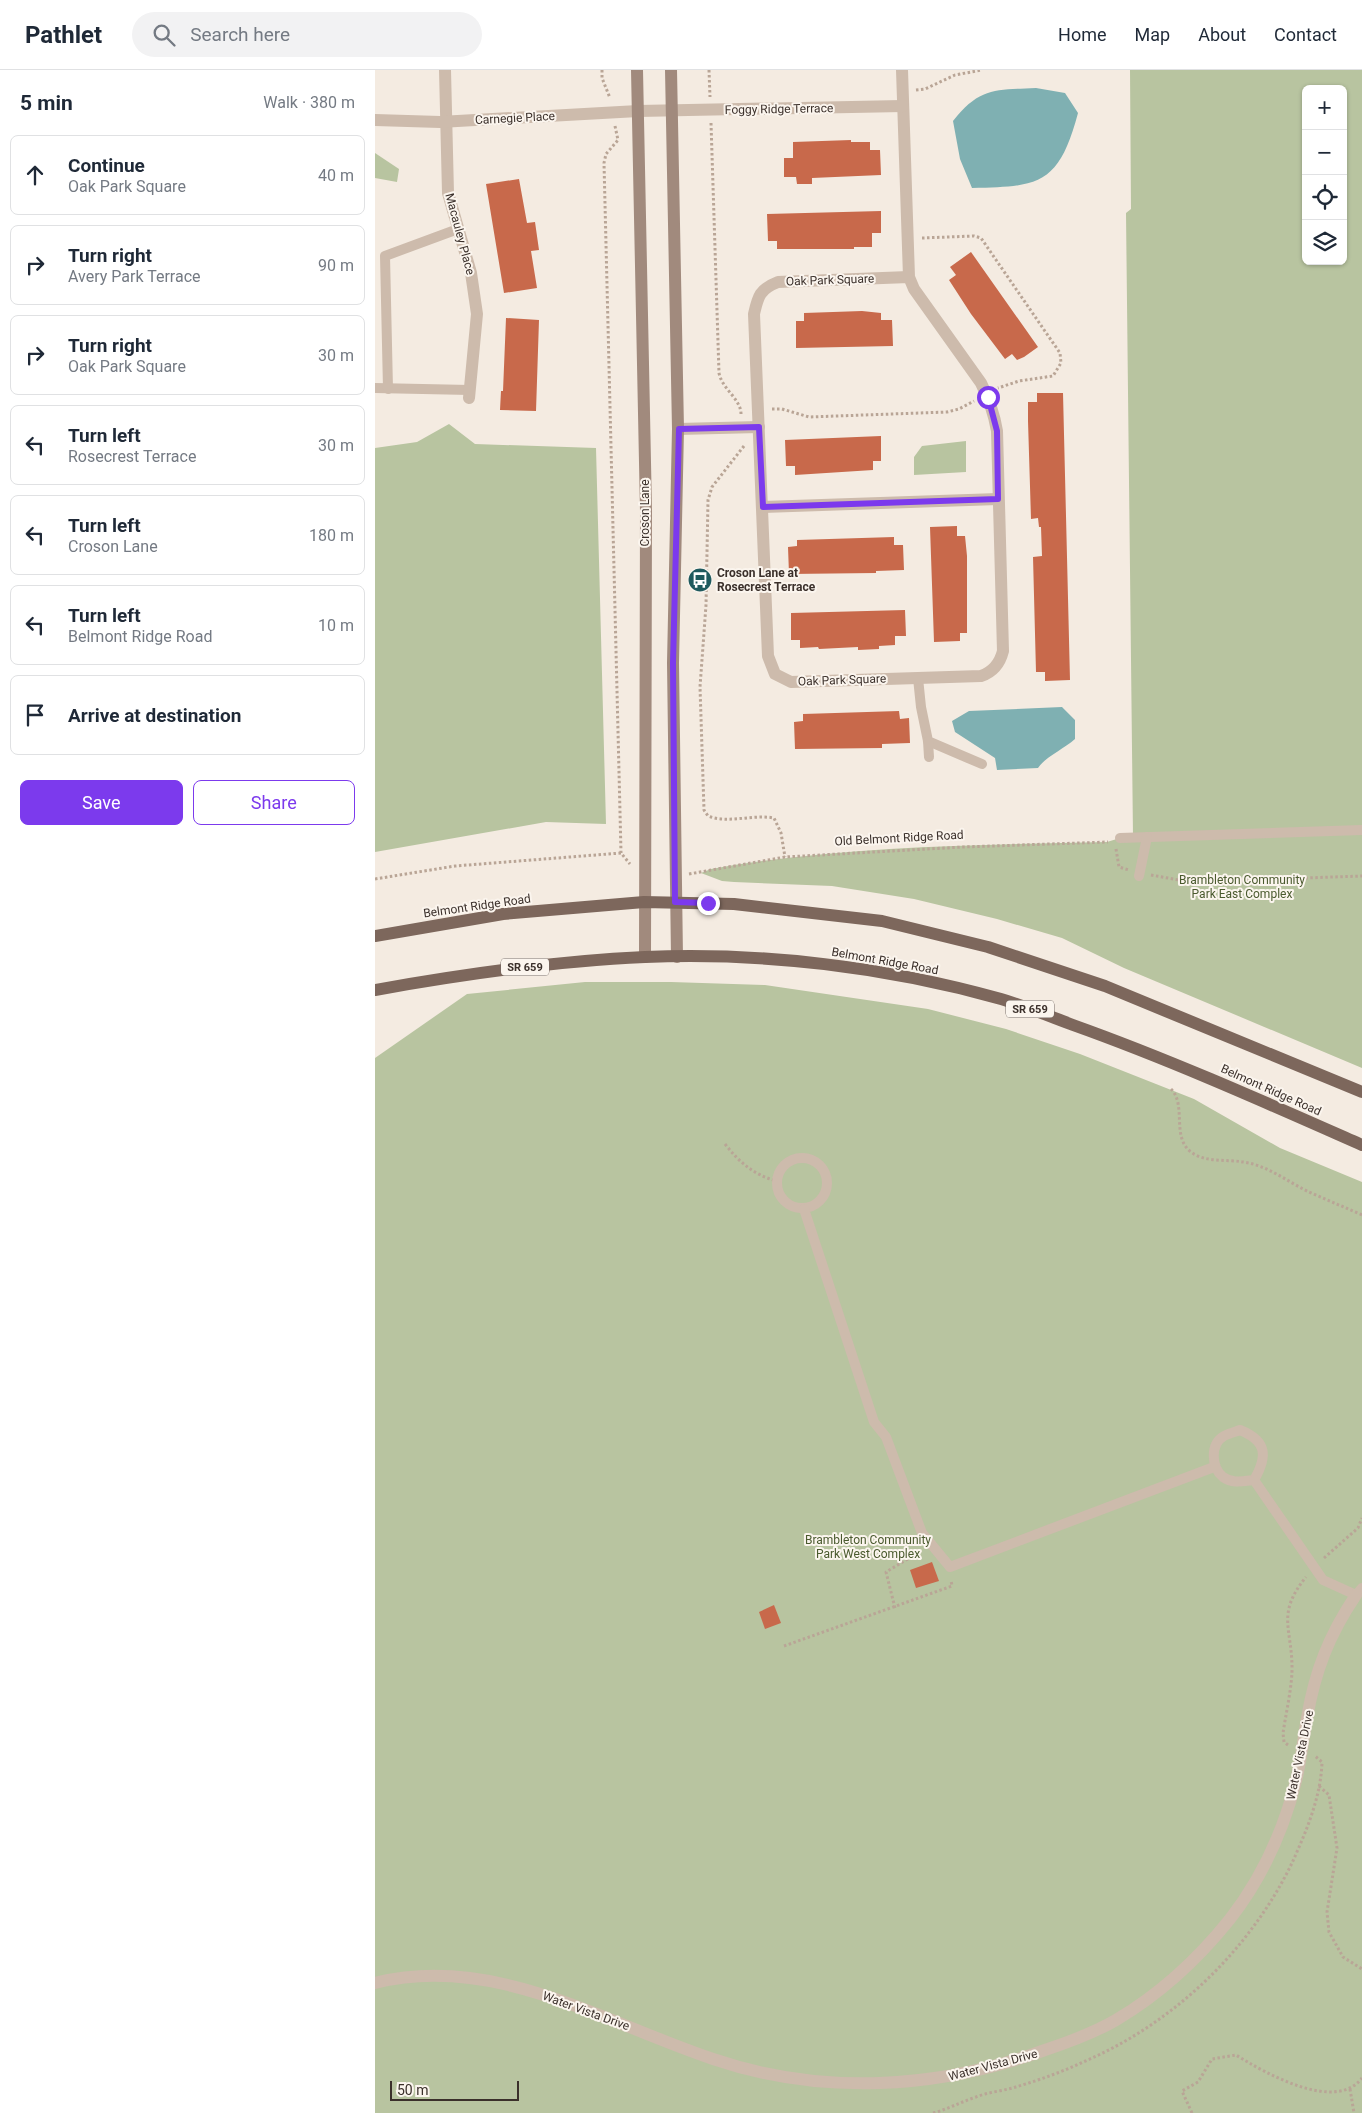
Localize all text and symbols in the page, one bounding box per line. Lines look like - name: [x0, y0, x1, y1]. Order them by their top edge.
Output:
- search box: [132, 12, 482, 57]
- text: Pathlet: [25, 21, 102, 49]
- icon: search: [150, 21, 178, 49]
- text: Search here: [190, 23, 290, 46]
- text: Home: [1058, 24, 1107, 45]
- text: Map: [1135, 24, 1170, 45]
- text: About: [1198, 24, 1246, 45]
- text: Contact: [1274, 24, 1337, 45]
- map controls: [1302, 85, 1347, 265]
- button: +: [1302, 85, 1347, 130]
- text: 5 min: [20, 91, 73, 115]
- text: Walk · 380 m: [263, 93, 355, 112]
- street label: Foggy Ridge Terrace: [725, 101, 833, 117]
- street label: Carnegie Place: [475, 109, 555, 127]
- button: −: [1302, 130, 1347, 175]
- text: Continue: [68, 154, 145, 177]
- icon: ahead: [21, 161, 49, 189]
- text: 40 m: [318, 166, 354, 185]
- button: locate: [1302, 175, 1347, 220]
- text: Oak Park Square: [68, 177, 186, 196]
- street label: Macauley Place: [442, 192, 478, 276]
- button: layers: [1302, 220, 1347, 265]
- text: Turn right: [68, 244, 152, 267]
- icon: right: [21, 251, 49, 279]
- text: 90 m: [318, 256, 354, 275]
- text: Avery Park Terrace: [68, 267, 201, 286]
- street label: Oak Park Square: [786, 271, 874, 289]
- text: Turn right: [68, 334, 152, 357]
- icon: right: [21, 341, 49, 369]
- text: 30 m: [318, 346, 354, 365]
- text: Oak Park Square: [68, 357, 186, 376]
- route start: [977, 386, 1000, 409]
- text: Turn left: [68, 424, 141, 447]
- icon: left: [21, 431, 49, 459]
- text: 30 m: [318, 436, 354, 455]
- text: Rosecrest Terrace: [68, 447, 196, 466]
- street label: Croson Lane: [638, 479, 652, 547]
- text: Turn left: [68, 514, 141, 537]
- icon: left: [21, 521, 49, 549]
- text: 180 m: [309, 526, 354, 545]
- text: Croson Lane: [68, 537, 158, 556]
- place label: Croson Lane at Rosecrest Terrace: [717, 566, 816, 594]
- bus stop icon: Croson Lane at Rosecrest Terrace: [687, 567, 713, 593]
- text: Turn left: [68, 604, 141, 627]
- icon: left: [21, 611, 49, 639]
- text: 10 m: [318, 616, 354, 635]
- text: Belmont Ridge Road: [68, 627, 212, 646]
- street label: Oak Park Square: [798, 671, 886, 689]
- icon: arrive: [21, 701, 49, 729]
- text: Arrive at destination: [68, 704, 241, 727]
- button: Save: [20, 780, 183, 825]
- button: Share: [193, 780, 355, 825]
- street label: Old Belmont Ridge Road: [834, 828, 964, 848]
- park label: Brambleton Community Park East Complex: [1179, 873, 1305, 901]
- street label: Belmont Ridge Road: [422, 892, 532, 920]
- route end: [697, 892, 720, 915]
- street label: Belmont Ridge Road: [830, 945, 940, 977]
- road number: SR 659: [501, 959, 549, 976]
- road number: SR 659: [1006, 1001, 1054, 1018]
- street label: Belmont Ridge Road: [1219, 1062, 1323, 1118]
- park label: Brambleton Community Park West Complex: [805, 1533, 931, 1561]
- street label: Water Vista Drive: [1284, 1709, 1316, 1801]
- street label: Water Vista Drive: [541, 1989, 631, 2033]
- street label: Water Vista Drive: [947, 2046, 1039, 2084]
- scale bar: [390, 2078, 519, 2101]
- text: 50 m: [397, 2082, 429, 2098]

